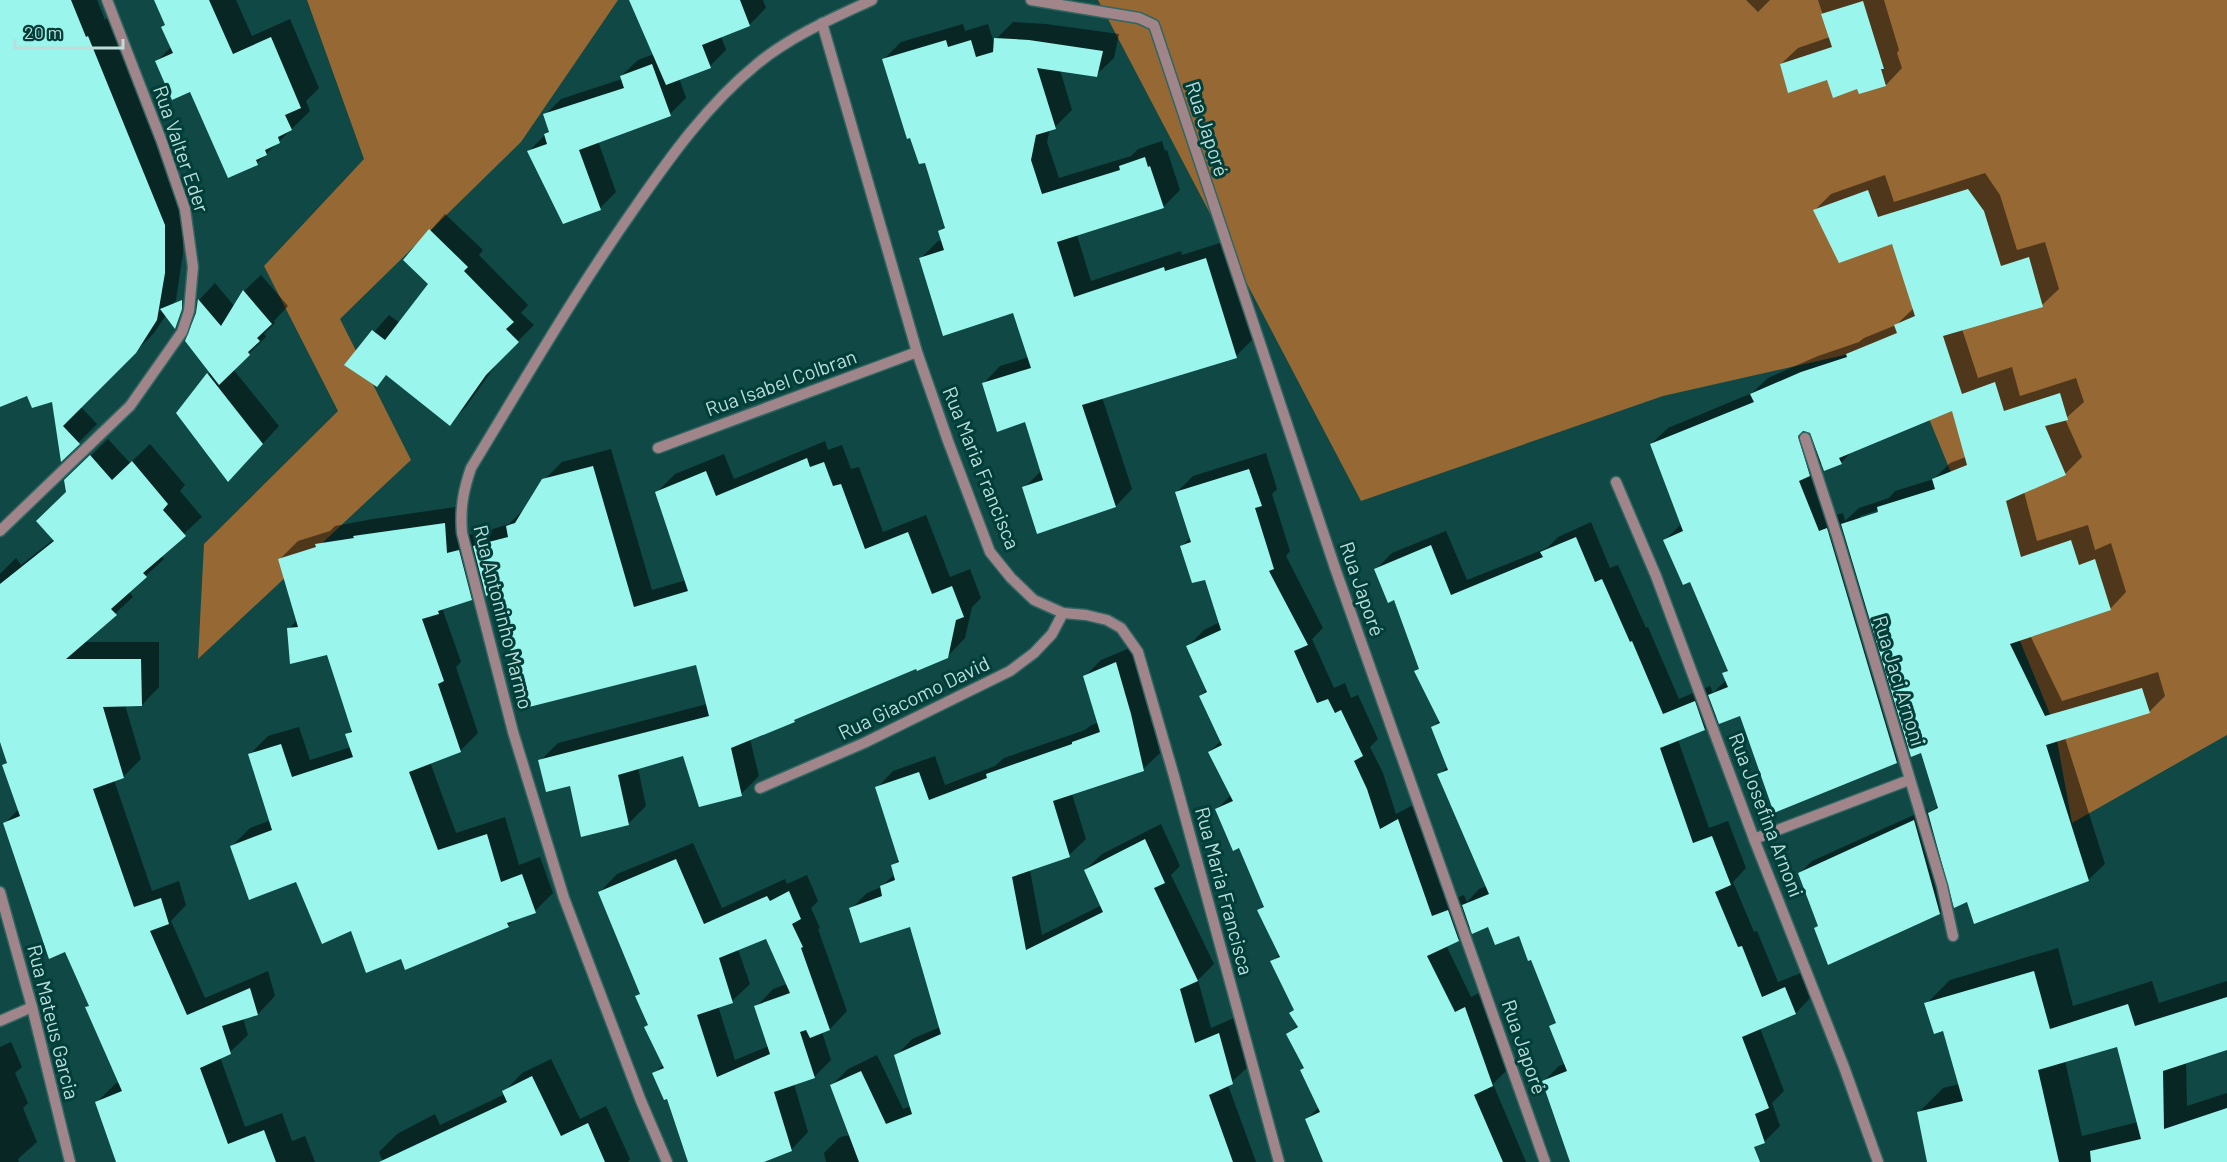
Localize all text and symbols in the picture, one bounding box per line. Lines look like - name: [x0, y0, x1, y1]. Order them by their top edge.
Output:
- scale bar: [15, 12, 123, 50]
- text: 20 m: [24, 21, 62, 43]
- street label: Rua Japoré: [1181, 78, 1235, 179]
- street label: Rua Valter Eder: [149, 82, 215, 215]
- street label: Rua Isabel Colbran: [702, 344, 859, 421]
- street label: Rua Maria Francisca: [938, 383, 1026, 552]
- street label: Rua Antoninho Marmo: [469, 522, 539, 711]
- street label: Rua Japoré: [1336, 538, 1390, 639]
- street label: Rua Jaci Arnoni: [1869, 613, 1931, 749]
- street label: Rua Giacomo David: [834, 650, 993, 744]
- street label: Rua Josefina Arnoni: [1725, 729, 1809, 900]
- street label: Rua Maria Francisca: [1191, 804, 1259, 978]
- street label: Rua Mateus Garcia: [23, 942, 85, 1102]
- street label: Rua Japoré: [1498, 996, 1552, 1097]

